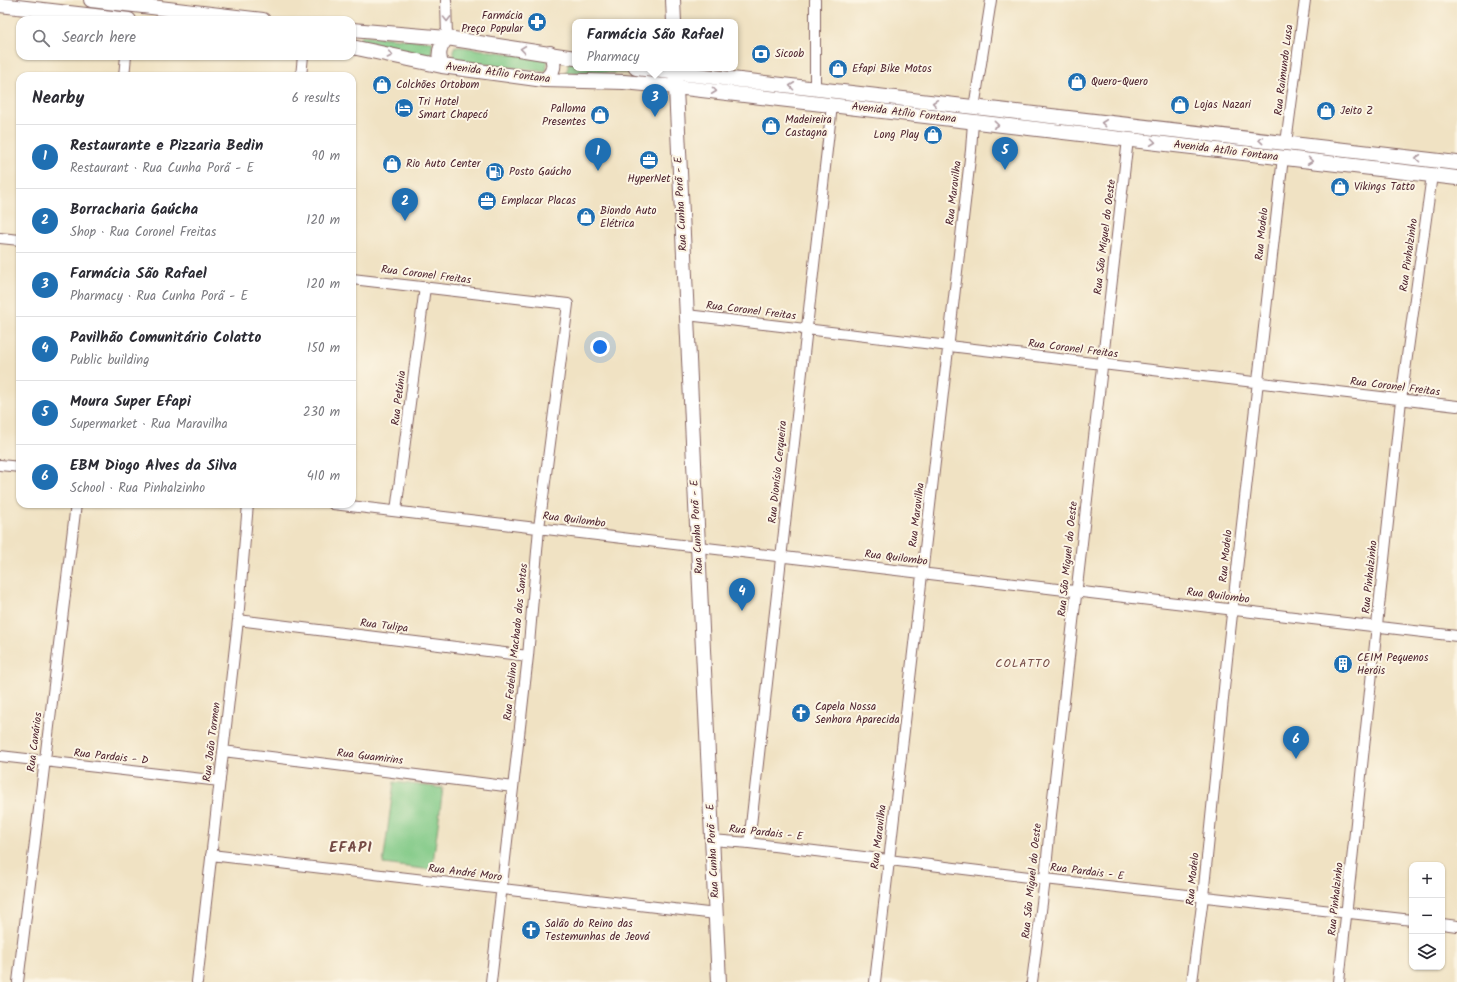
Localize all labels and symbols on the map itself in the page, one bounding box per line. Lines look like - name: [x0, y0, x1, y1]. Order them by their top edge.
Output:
- place label: Farmácia Preço Popular: [461, 7, 524, 38]
- pharmacy icon: Farmácia Preço Popular: [526, 11, 548, 33]
- one-way arrow: [443, 16, 451, 22]
- street label: Rua Raimundo Lusa: [1269, 24, 1299, 116]
- bank icon: Sicoob: [750, 43, 772, 65]
- one-way arrow: [520, 45, 526, 54]
- place label: Sicoob: [775, 45, 804, 63]
- one-way arrow: [387, 51, 393, 59]
- street label: Avenida Atílio Fontana: [445, 58, 551, 88]
- shop icon: Efapi Bike Motos: [827, 58, 849, 80]
- place label: Efapi Bike Motos: [852, 60, 932, 78]
- shop icon: Quero-Quero: [1066, 71, 1088, 93]
- place label: Quero-Quero: [1091, 73, 1148, 91]
- shop icon: Colchões Ortobom: [371, 74, 393, 96]
- place label: Colchões Ortobom: [396, 76, 479, 94]
- one-way arrow: [789, 82, 795, 91]
- pin: 3: [642, 84, 668, 117]
- one-way arrow: [711, 86, 717, 95]
- place label: Tri Hotel Smart Chapecó: [418, 93, 489, 124]
- shop icon: Lojas Nazari: [1169, 94, 1191, 116]
- place label: Lojas Nazari: [1194, 96, 1251, 114]
- hotel icon: Tri Hotel Smart Chapecó: [393, 97, 415, 119]
- street label: Avenida Atílio Fontana: [851, 98, 957, 128]
- one-way arrow: [932, 99, 938, 108]
- place label: Palloma Presentes: [542, 100, 586, 131]
- shop icon: Jeito Z: [1315, 100, 1337, 122]
- place label: Jeito Z: [1340, 102, 1373, 120]
- shop icon: Palloma Presentes: [589, 104, 611, 126]
- place label: Madeireira Castagna: [785, 111, 832, 142]
- shop icon: Madeireira Castagna: [760, 115, 782, 137]
- one-way arrow: [1101, 118, 1107, 127]
- one-way arrow: [993, 120, 999, 129]
- shop icon: Long Play: [922, 124, 944, 146]
- place label: Long Play: [874, 126, 920, 144]
- street label: Avenida Atílio Fontana: [1173, 136, 1279, 166]
- one-way arrow: [1258, 136, 1264, 145]
- pin: 5: [992, 137, 1018, 170]
- pin: 1: [585, 138, 611, 171]
- one-way arrow: [1150, 138, 1156, 147]
- office icon: HyperNet: [638, 149, 660, 171]
- shop icon: Rio Auto Center: [381, 153, 403, 175]
- one-way arrow: [1415, 154, 1421, 163]
- place label: Rio Auto Center: [406, 155, 482, 173]
- street label: Rua Cunha Porã - E: [670, 156, 692, 252]
- one-way arrow: [1307, 156, 1313, 165]
- street label: Rua Maravilha: [941, 160, 967, 226]
- fuel station icon: Posto Gaúcho: [484, 161, 506, 183]
- place label: Posto Gaúcho: [509, 163, 571, 181]
- place label: HyperNet: [627, 170, 671, 188]
- shop icon: Vikings Tatto: [1329, 176, 1351, 198]
- street label: Rua São Miguel do Oeste: [1089, 178, 1121, 296]
- place label: Vikings Tatto: [1354, 178, 1415, 196]
- pin: 2: [392, 188, 418, 221]
- office icon: Emplacar Placas: [476, 190, 498, 212]
- place label: Emplacar Placas: [501, 192, 576, 210]
- place label: Biondo Auto Elétrica: [600, 202, 657, 233]
- shop icon: Biondo Auto Elétrica: [575, 206, 597, 228]
- street label: Rua Modelo: [1250, 207, 1274, 261]
- street label: Rua Pinhalzinho: [1395, 217, 1423, 293]
- street label: Rua Coronel Freitas: [380, 261, 472, 289]
- street label: Rua Coronel Freitas: [705, 297, 797, 325]
- street label: Rua Coronel Freitas: [1027, 335, 1119, 363]
- your location: [590, 337, 610, 357]
- street label: Rua Petúnia: [387, 369, 411, 427]
- street label: Rua Coronel Freitas: [1349, 373, 1441, 401]
- street label: Rua Dionísio Cerqueira: [764, 420, 792, 524]
- street label: Rua Cunha Porã - E: [686, 479, 708, 575]
- street label: Rua Maravilha: [904, 482, 930, 548]
- street label: Rua São Miguel do Oeste: [1053, 500, 1083, 618]
- street label: Rua Quilombo: [541, 507, 607, 533]
- street label: Rua Modelo: [1214, 529, 1238, 583]
- street label: Rua Pinhalzinho: [1357, 539, 1383, 615]
- street label: Rua Quilombo: [863, 545, 929, 571]
- street label: Rua Fedelino Machado dos Santos: [499, 562, 533, 722]
- pin: 4: [729, 578, 755, 611]
- street label: Rua Quilombo: [1185, 583, 1251, 609]
- street label: Rua Tulipa: [359, 614, 409, 638]
- place label: CEIM Pequenos Heróis: [1357, 649, 1429, 680]
- building icon: CEIM Pequenos Heróis: [1332, 653, 1354, 675]
- district label: COLATTO: [995, 654, 1051, 673]
- place label: Capela Nossa Senhora Aparecida: [815, 698, 900, 729]
- street label: Rua João Tormen: [198, 701, 226, 783]
- church icon: Capela Nossa Senhora Aparecida: [790, 702, 812, 724]
- street label: Rua Canários: [22, 711, 48, 773]
- pin: 6: [1283, 726, 1309, 759]
- street label: Rua Pardais - D: [73, 744, 149, 770]
- street label: Rua Guamirins: [336, 744, 404, 770]
- street label: Rua Cunha Porã - E: [702, 803, 724, 899]
- street label: Rua Maravilha: [866, 804, 892, 870]
- street label: Rua Pardais - E: [728, 820, 804, 846]
- street label: Rua São Miguel do Oeste: [1017, 822, 1047, 940]
- district label: EFAPI: [329, 836, 373, 860]
- street label: Rua Modelo: [1181, 852, 1205, 906]
- street label: Rua Pardais - E: [1049, 859, 1126, 886]
- street label: Rua André Moro: [427, 860, 503, 886]
- street label: Rua Pinhalzinho: [1323, 861, 1349, 937]
- place label: Salão do Reino das Testemunhas de Jeová: [545, 915, 651, 946]
- church icon: Salão do Reino das Testemunhas de Jeová: [520, 919, 542, 941]

